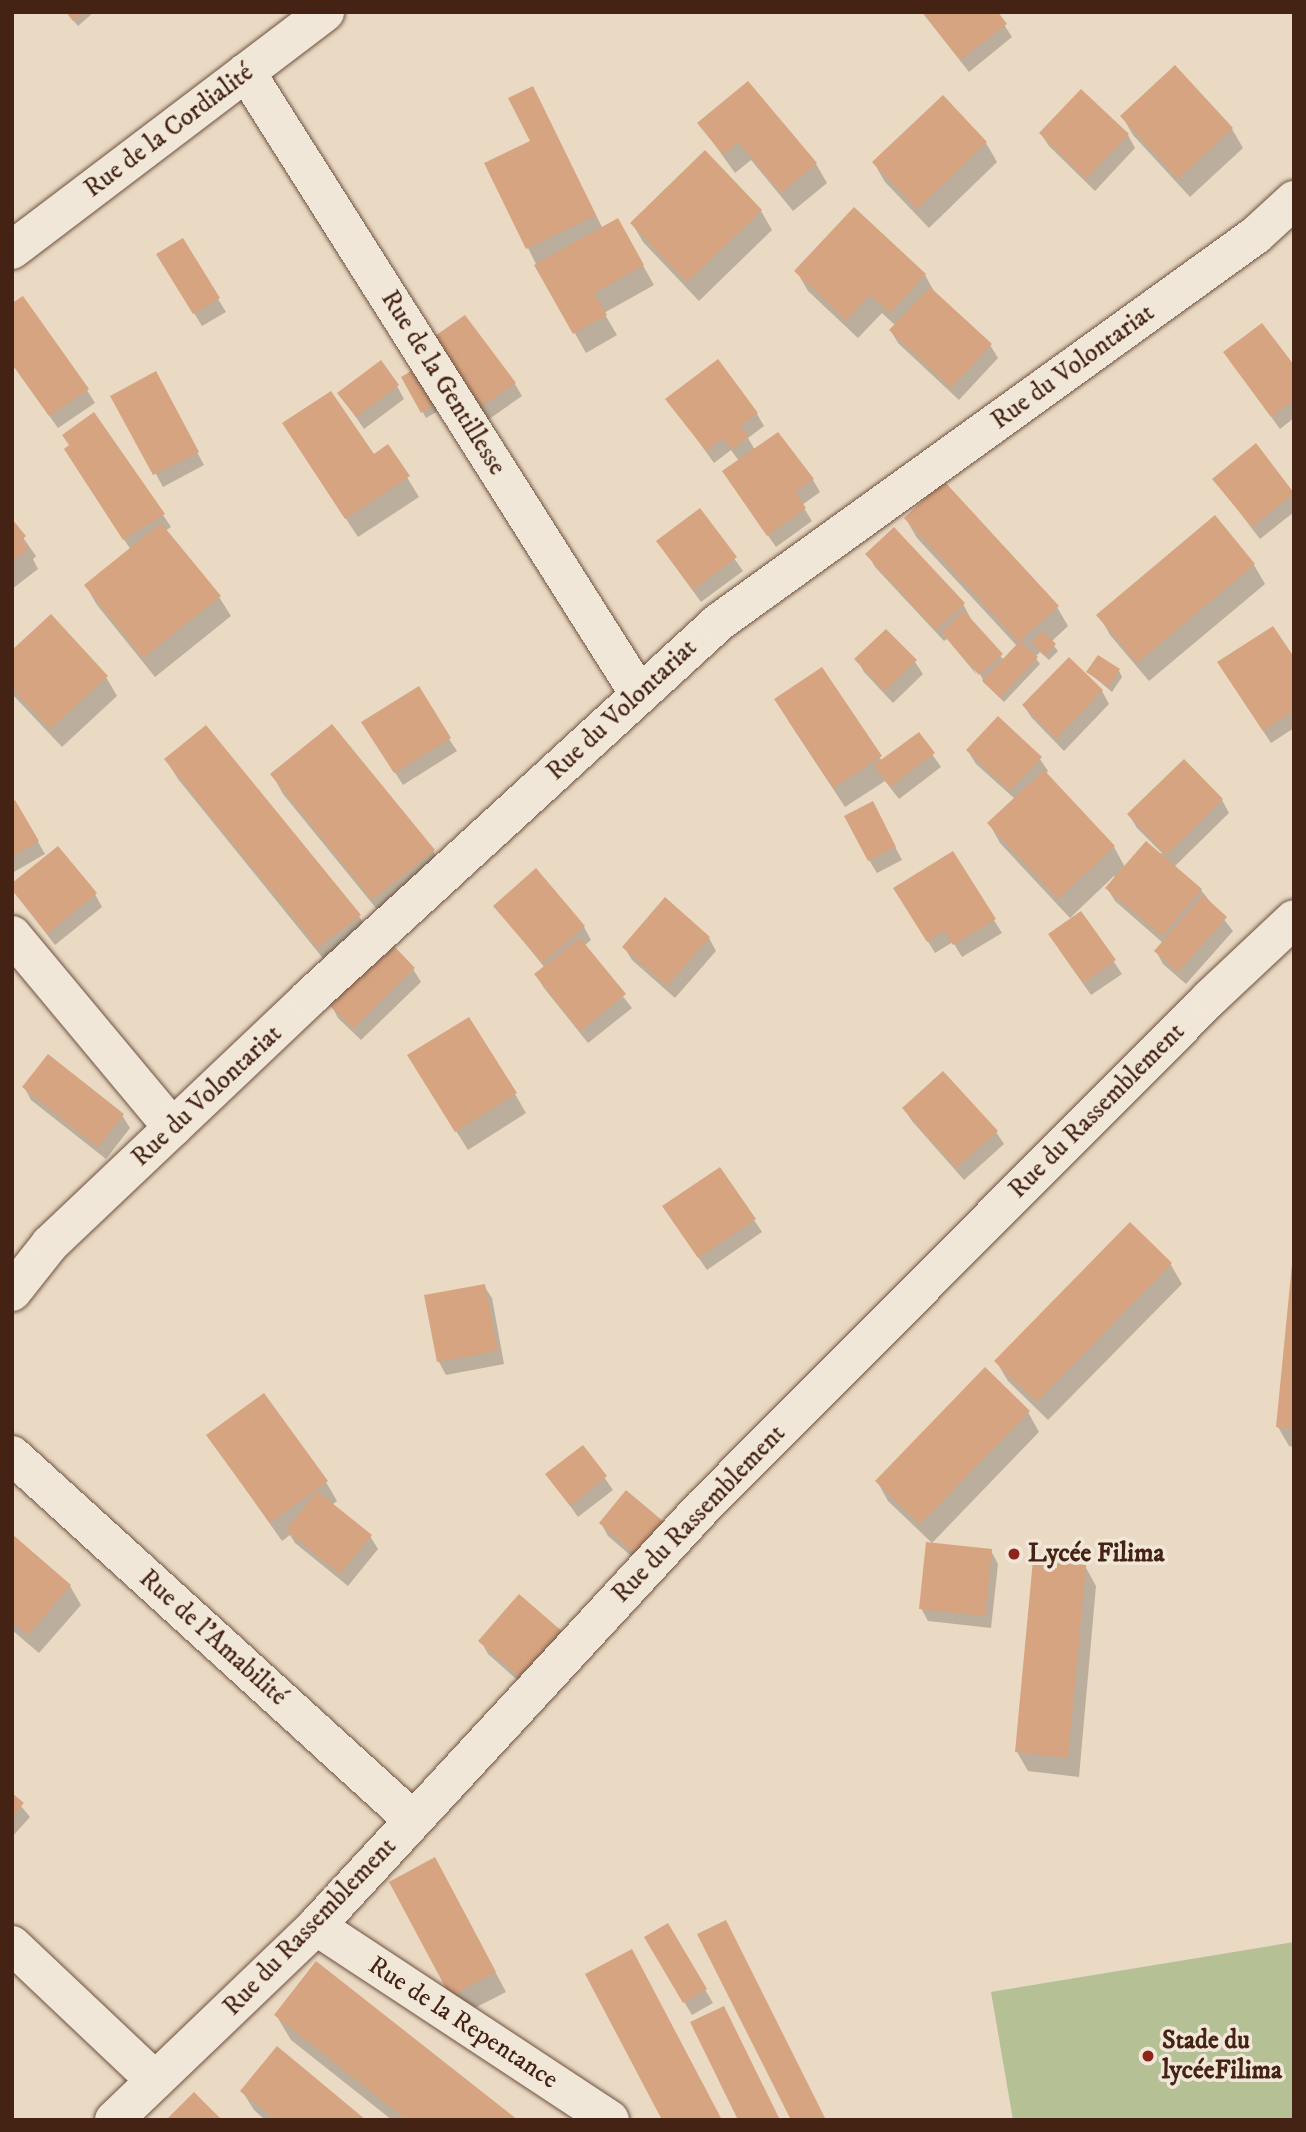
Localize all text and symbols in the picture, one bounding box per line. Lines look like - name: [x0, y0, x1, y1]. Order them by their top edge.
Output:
- street label: Rue de la Cordialité: [78, 57, 260, 205]
- street label: Rue de la Gentillesse: [374, 285, 512, 481]
- street label: Rue du Volontariat: [985, 297, 1161, 437]
- street label: Rue du Volontariat: [540, 632, 704, 788]
- street label: Rue du Rassemblement: [1003, 1017, 1191, 1205]
- street label: Rue du Volontariat: [125, 1018, 289, 1174]
- street label: Rue du Rassemblement: [606, 1418, 792, 1610]
- place label: Lycée Filima: [1028, 1538, 1165, 1570]
- marker: Lycée Filima: [1006, 1546, 1022, 1562]
- street label: Rue de l'Amabilité: [132, 1563, 294, 1713]
- street label: Rue du Rassemblement: [217, 1831, 403, 2023]
- street label: Rue de la Repentance: [362, 1950, 564, 2096]
- place label: Stade du lycéeFilima: [1162, 2025, 1282, 2086]
- marker: Stade du lycéeFilima: [1140, 2048, 1156, 2064]

